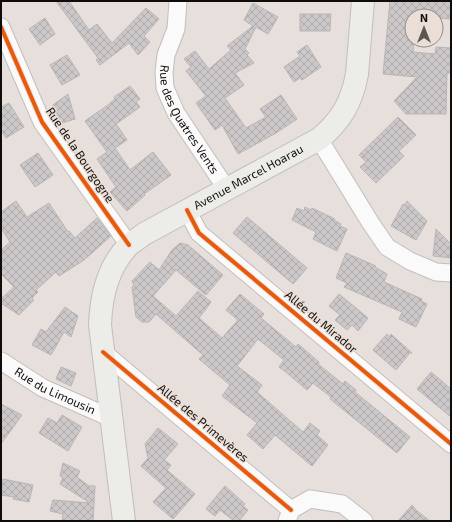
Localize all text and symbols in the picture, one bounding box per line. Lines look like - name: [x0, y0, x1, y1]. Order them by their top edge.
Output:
- north arrow: [404, 8, 444, 48]
- text: N: [420, 11, 428, 24]
- street label: Rue des Quatres Vents: [158, 64, 222, 176]
- street label: Rue de la Bourgogne: [44, 104, 118, 205]
- street label: Avenue Marcel Hoarau: [191, 141, 305, 212]
- street label: Allée du Mirador: [283, 287, 361, 356]
- street label: Rue du Limousin: [12, 364, 98, 416]
- street label: Allée des Primevères: [155, 380, 252, 464]

